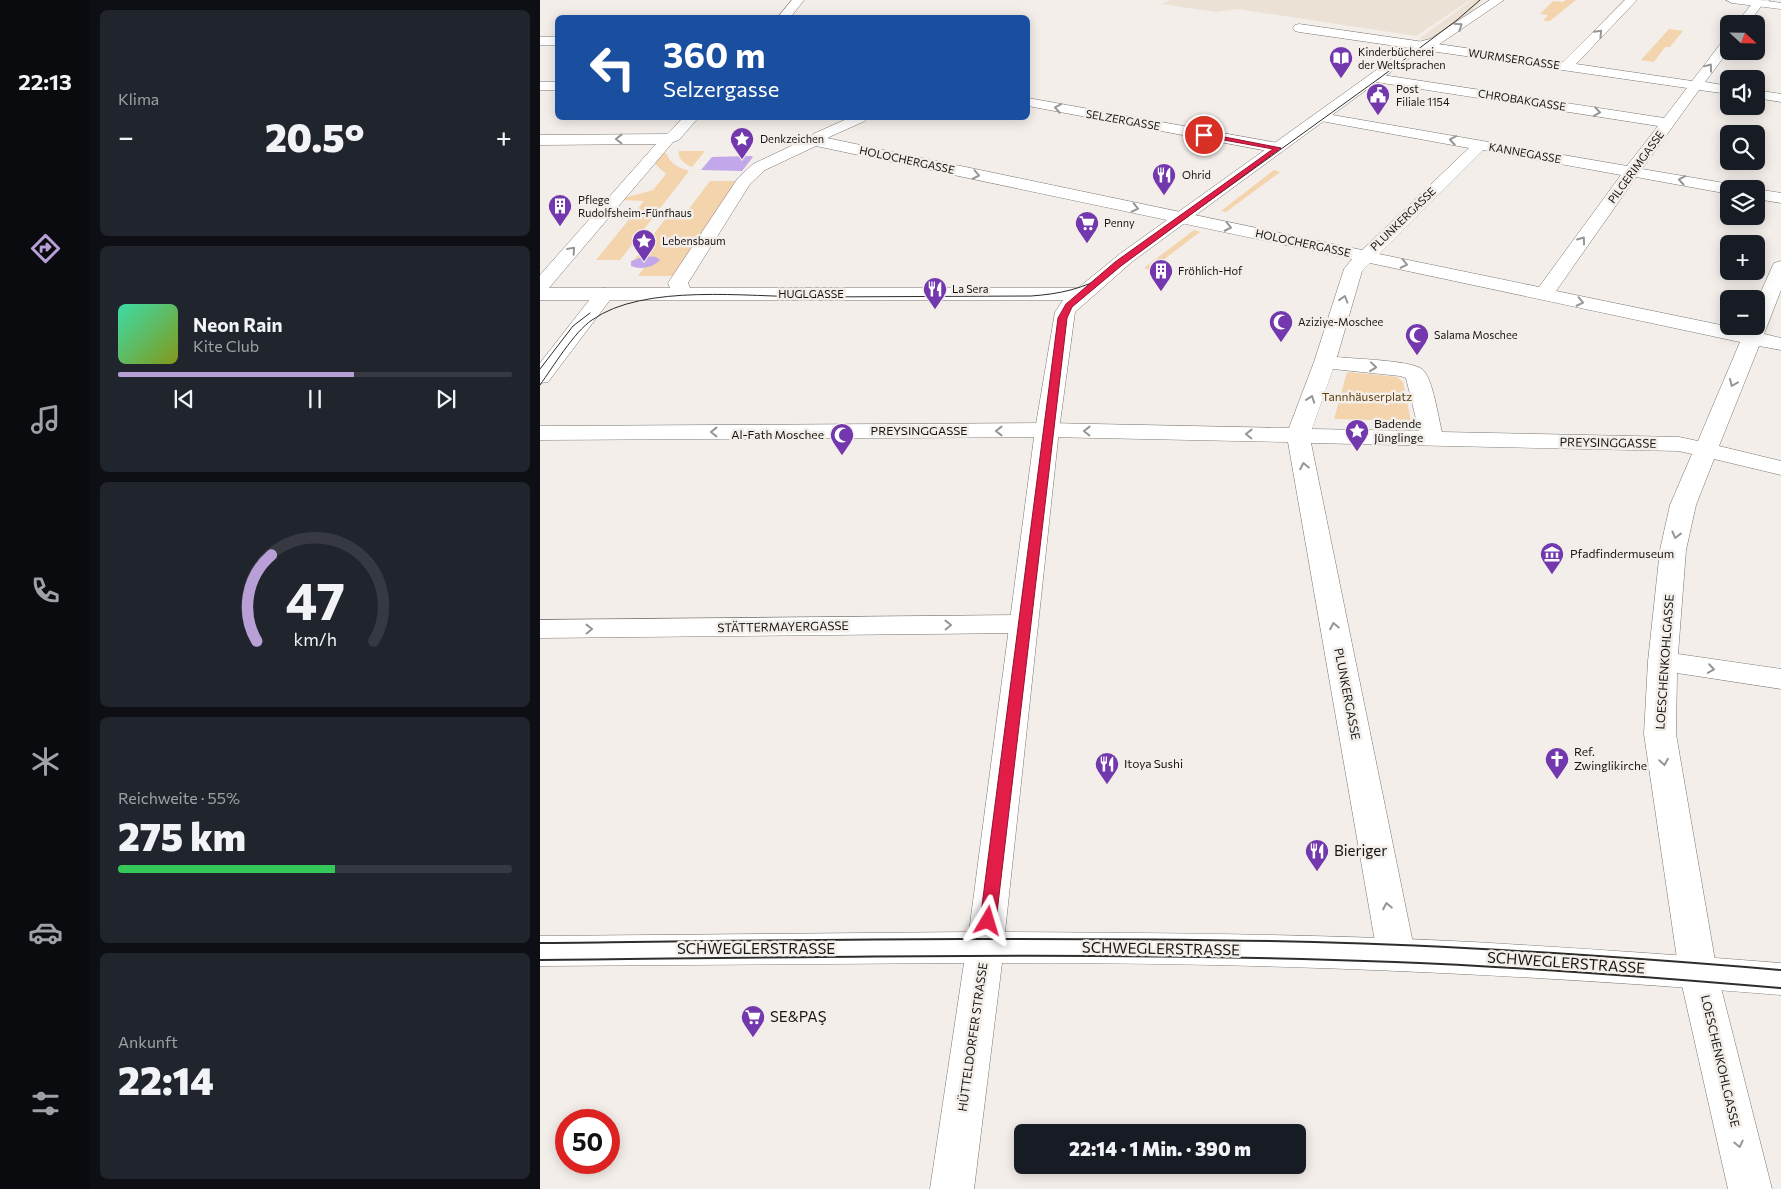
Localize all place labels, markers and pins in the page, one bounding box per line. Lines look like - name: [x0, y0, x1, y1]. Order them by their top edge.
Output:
- library icon: Kinderbücherei der Weltsprachen: [1328, 45, 1354, 79]
- place label: Kinderbücherei der Weltsprachen: [1358, 45, 1446, 71]
- public building icon: Post Filiale 1154: [1365, 82, 1391, 116]
- place label: Post Filiale 1154: [1396, 82, 1450, 108]
- pin: [1183, 114, 1225, 156]
- place icon: Denkzeichen: [729, 126, 755, 160]
- place label: Denkzeichen: [760, 132, 824, 145]
- restaurant icon: Ohrid: [1151, 162, 1177, 196]
- place label: Ohrid: [1182, 168, 1211, 181]
- building icon: Pflege Rudolfsheim-Fünfhaus: [547, 193, 573, 227]
- place label: Pflege Rudolfsheim-Fünfhaus: [578, 193, 692, 219]
- supermarket icon: Penny: [1074, 210, 1100, 244]
- place label: Penny: [1104, 216, 1135, 229]
- place icon: Lebensbaum: [631, 228, 657, 262]
- place label: Lebensbaum: [662, 234, 726, 247]
- building icon: Fröhlich-Hof: [1148, 258, 1174, 292]
- place label: Fröhlich-Hof: [1178, 264, 1243, 277]
- restaurant icon: La Sera: [922, 276, 948, 310]
- place label: La Sera: [952, 282, 988, 295]
- mosque icon: Aziziye-Moschee: [1268, 309, 1294, 343]
- place label: Aziziye-Moschee: [1298, 315, 1384, 328]
- mosque icon: Salama Moschee: [1404, 322, 1430, 356]
- place label: Salama Moschee: [1434, 328, 1518, 341]
- place label: Badende Jünglinge: [1374, 416, 1423, 445]
- place icon: Badende Jünglinge: [1344, 418, 1370, 452]
- mosque icon: Al-Fath Moschee: [829, 422, 855, 456]
- place label: Al-Fath Moschee: [731, 427, 824, 441]
- museum icon: Pfadfindermuseum: [1539, 541, 1565, 575]
- place label: Pfadfindermuseum: [1570, 546, 1674, 560]
- place label: Ref. Zwinglikirche: [1574, 744, 1647, 772]
- church icon: Ref. Zwinglikirche: [1544, 746, 1570, 780]
- restaurant icon: Itoya Sushi: [1094, 751, 1120, 785]
- place label: Itoya Sushi: [1124, 756, 1183, 770]
- restaurant icon: Bieriger: [1304, 838, 1330, 872]
- place label: Bieriger: [1334, 841, 1387, 859]
- supermarket icon: SE&PAŞ: [740, 1004, 766, 1038]
- place label: SE&PAŞ: [770, 1007, 827, 1025]

